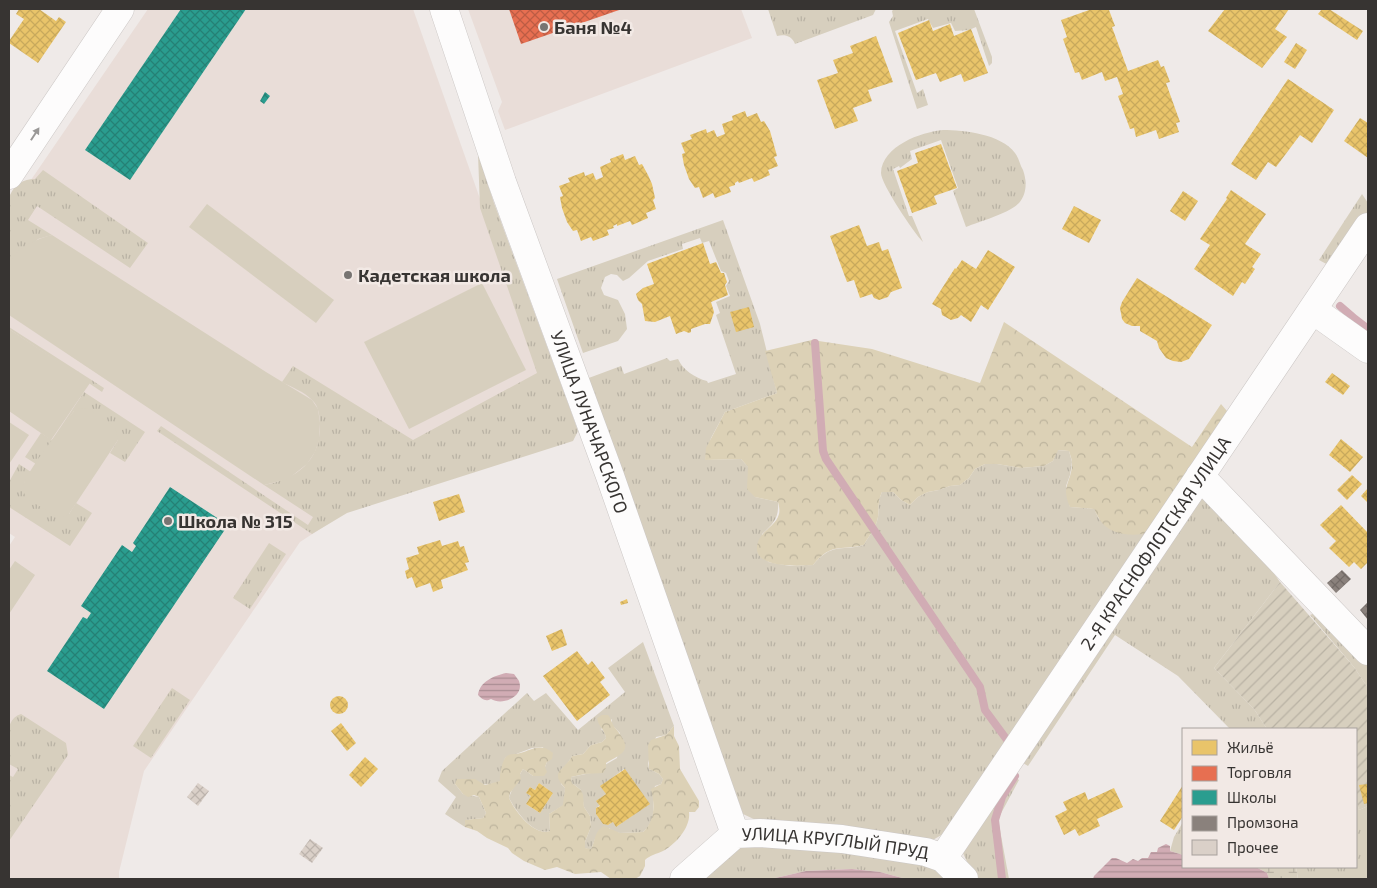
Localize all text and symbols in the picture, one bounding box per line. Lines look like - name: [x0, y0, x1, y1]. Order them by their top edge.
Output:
- place label: Баня №4: [554, 16, 632, 38]
- marker: Баня №4: [538, 21, 550, 33]
- one-way arrow: [31, 128, 40, 141]
- place label: Кадетская школа: [358, 264, 511, 286]
- marker: Кадетская школа: [342, 269, 354, 281]
- street label: УЛИЦА ЛУНАЧАРСКОГО: [547, 328, 633, 516]
- street label: 2-Я КРАСНОФЛОТСКАЯ УЛИЦА: [1075, 431, 1236, 654]
- place label: Школа № 315: [178, 510, 293, 532]
- marker: Школа № 315: [162, 515, 174, 527]
- legend: [1182, 728, 1357, 868]
- text: Жильё: [1227, 738, 1274, 756]
- text: Торговля: [1227, 763, 1292, 781]
- text: Школы: [1227, 788, 1277, 806]
- text: Промзона: [1227, 813, 1299, 831]
- street label: УЛИЦА КРУГЛЫЙ ПРУД: [741, 822, 931, 863]
- text: Прочее: [1227, 838, 1279, 856]

